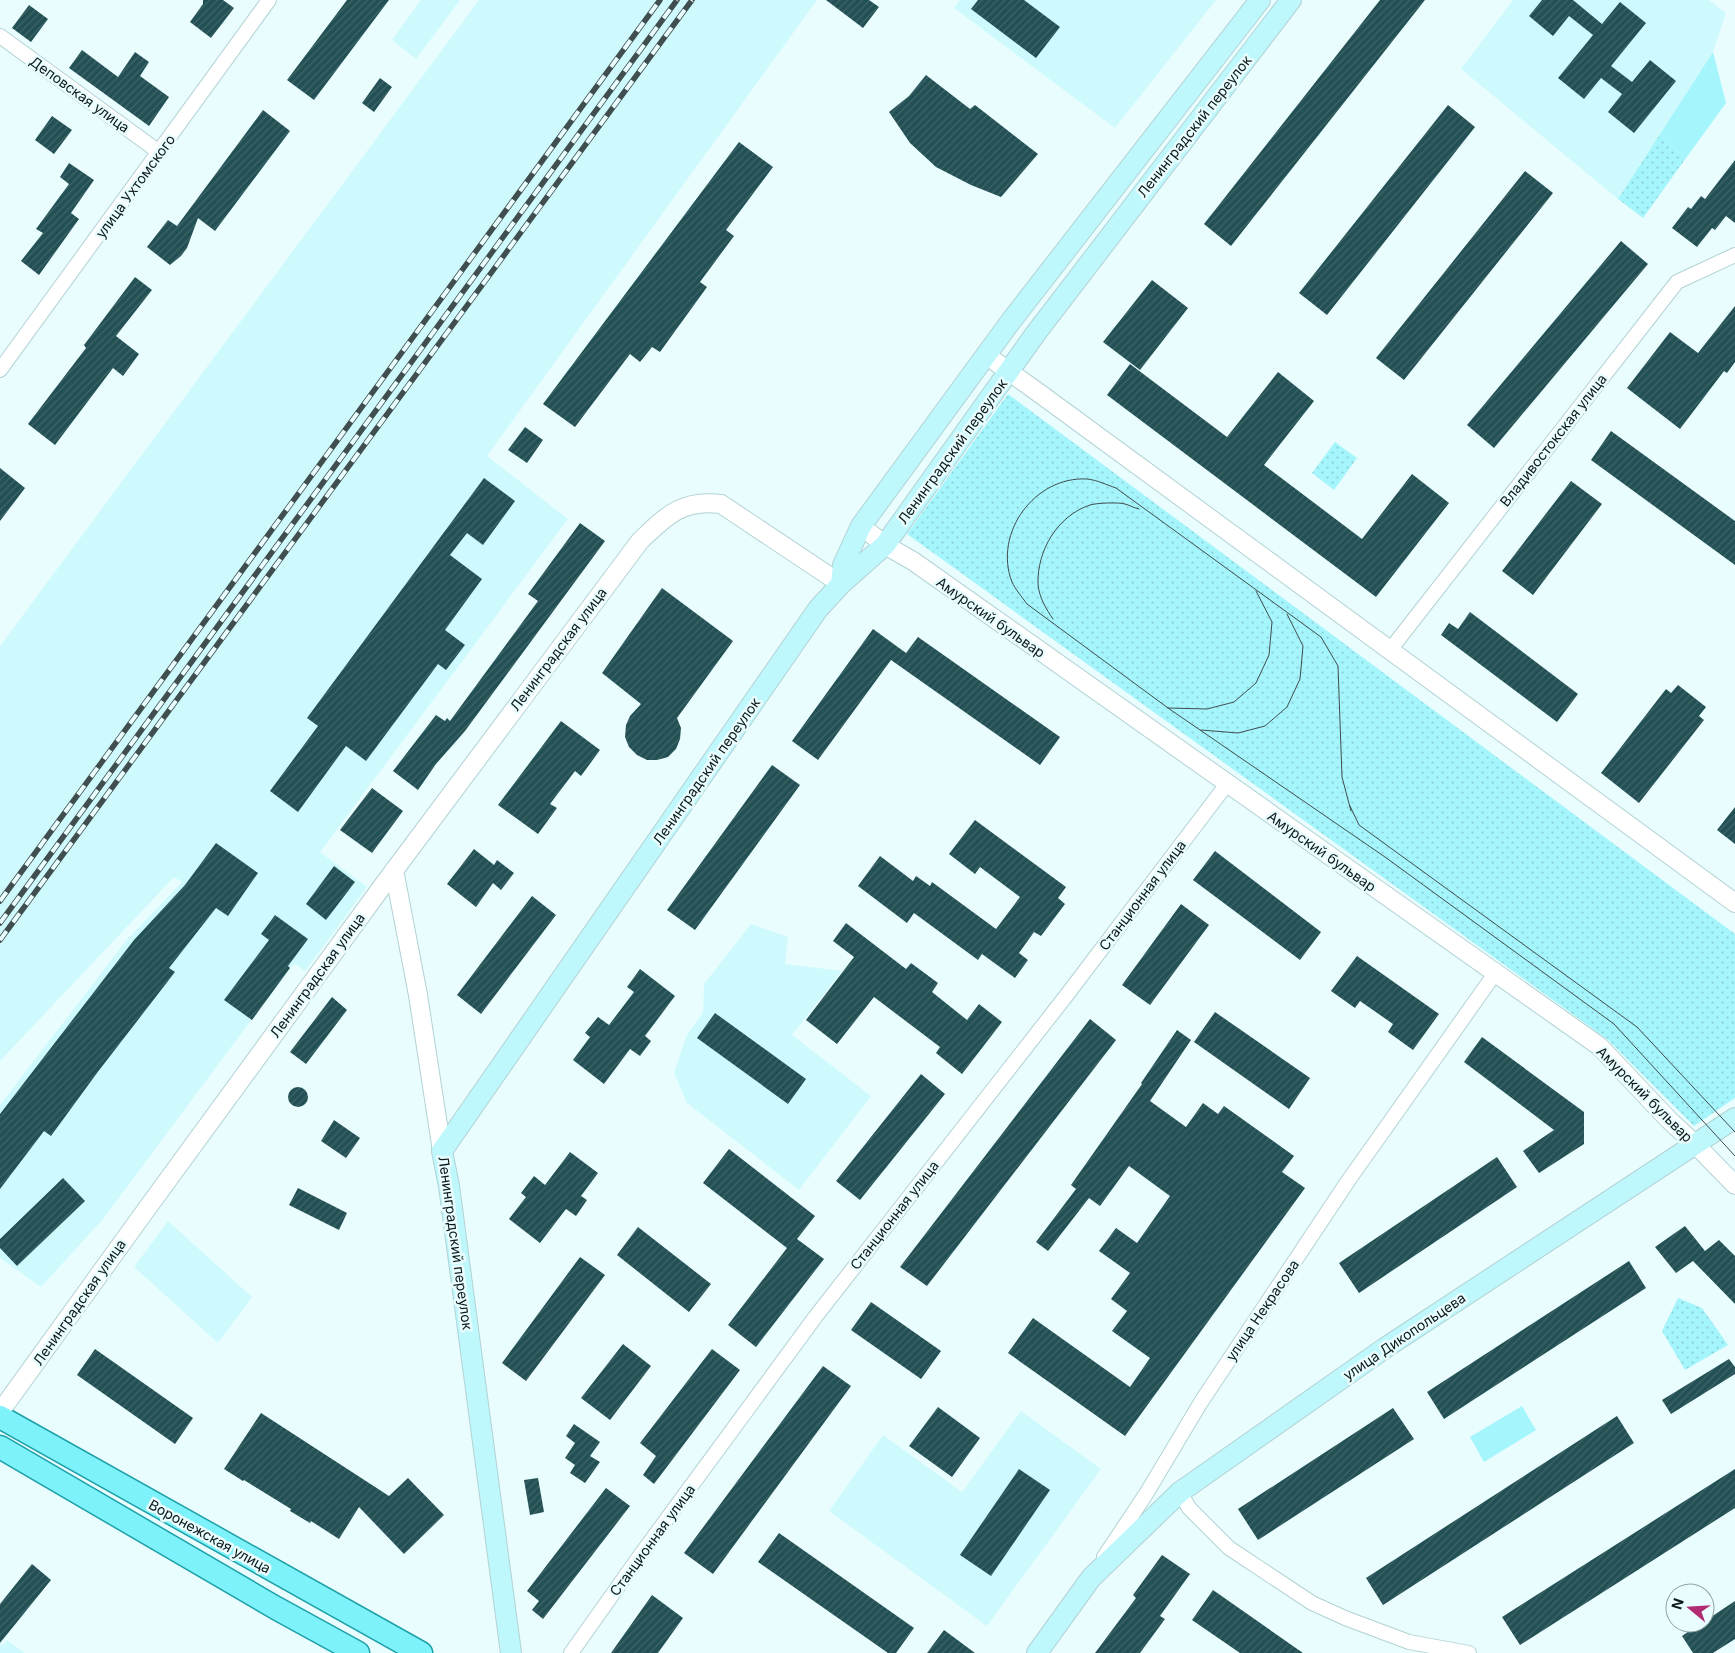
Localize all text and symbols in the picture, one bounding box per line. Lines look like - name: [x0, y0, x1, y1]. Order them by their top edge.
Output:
- street label: Ленинградский переулок: [1133, 51, 1255, 200]
- street label: Деповская улица: [27, 52, 133, 136]
- street label: улица Ухтомского: [92, 131, 178, 241]
- street label: Владивостокская улица: [1496, 370, 1610, 510]
- street label: Ленинградский переулок: [894, 375, 1011, 527]
- street label: Амурский бульвар: [933, 573, 1049, 661]
- street label: Ленинградская улица: [506, 584, 610, 714]
- street label: Ленинградский переулок: [649, 694, 763, 848]
- street label: Амурский бульвар: [1264, 807, 1380, 895]
- street label: Станционная улица: [1095, 836, 1189, 954]
- street label: Ленинградская улица: [266, 909, 368, 1041]
- street label: Амурский бульвар: [1593, 1042, 1697, 1146]
- street label: Ленинградский переулок: [435, 1155, 477, 1331]
- street label: Станционная улица: [846, 1157, 942, 1273]
- street label: Ленинградская улица: [29, 1236, 129, 1368]
- street label: улица Некрасова: [1222, 1256, 1302, 1364]
- street label: улица Дикопольцева: [1340, 1289, 1468, 1383]
- street label: Станционная улица: [606, 1481, 698, 1599]
- street label: Воронежская улица: [146, 1495, 274, 1577]
- north arrow: [1665, 1583, 1715, 1633]
- text: N: [1667, 1596, 1687, 1612]

